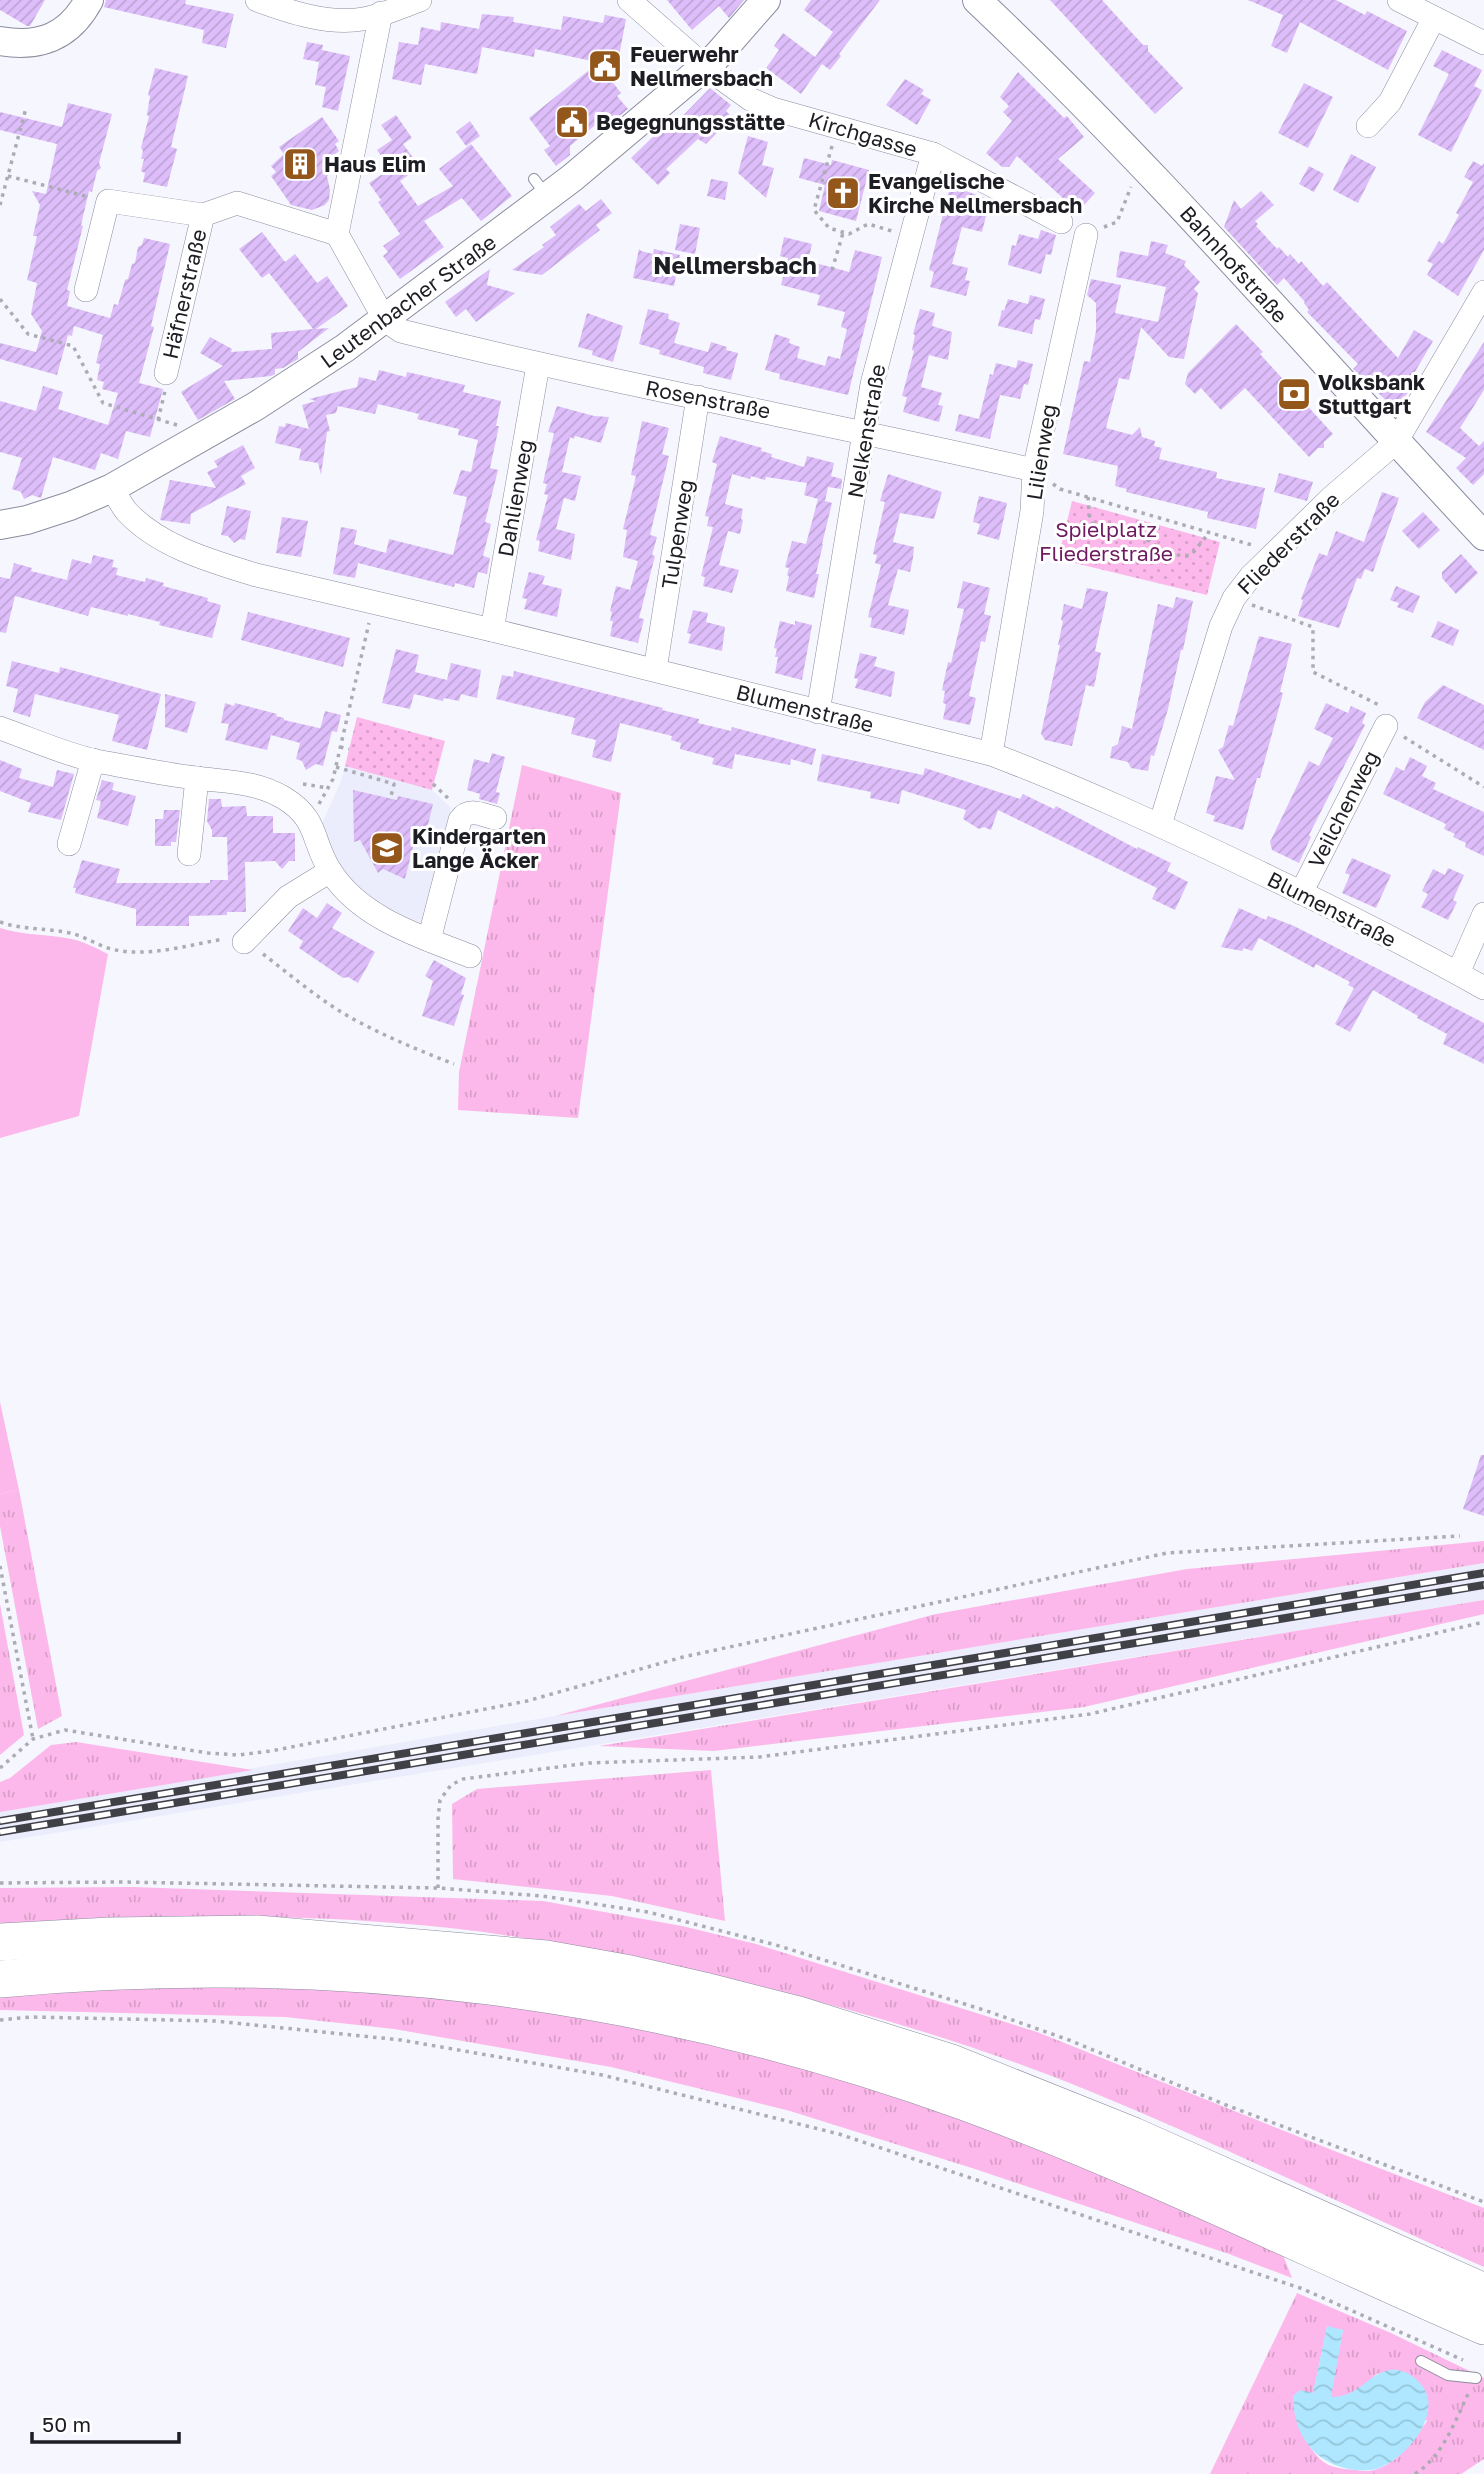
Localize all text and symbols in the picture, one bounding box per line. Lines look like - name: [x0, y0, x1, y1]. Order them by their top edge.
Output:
- place label: Feuerwehr Nellmersbach: [630, 41, 773, 91]
- public building icon: Feuerwehr Nellmersbach: [586, 47, 624, 85]
- public building icon: Begegnungsstätte: [553, 103, 591, 141]
- street label: Kirchgasse: [806, 106, 920, 162]
- place label: Begegnungsstätte: [596, 109, 785, 135]
- building icon: Haus Elim: [281, 145, 319, 183]
- place label: Haus Elim: [324, 151, 426, 177]
- place label: Evangelische Kirche Nellmersbach: [868, 168, 1082, 218]
- church icon: Evangelische Kirche Nellmersbach: [824, 174, 862, 212]
- street label: Bahnhofstraße: [1175, 200, 1293, 328]
- street label: Häfnerstraße: [156, 227, 212, 361]
- street label: Leutenbacher Straße: [315, 229, 501, 373]
- district label: Nellmersbach: [653, 250, 817, 279]
- street label: Nelkenstraße: [841, 362, 891, 500]
- place label: Volksbank Stuttgart: [1318, 369, 1425, 419]
- street label: Rosenstraße: [643, 374, 773, 424]
- bank icon: Volksbank Stuttgart: [1275, 375, 1313, 413]
- street label: Lilienweg: [1021, 402, 1061, 502]
- street label: Dahlienweg: [492, 437, 538, 559]
- street label: Tulpenweg: [656, 478, 698, 590]
- street label: Fliederstraße: [1231, 486, 1345, 600]
- park label: Spielplatz Fliederstraße: [1039, 516, 1173, 566]
- street label: Blumenstraße: [733, 678, 877, 738]
- street label: Veilchenweg: [1302, 746, 1384, 872]
- place label: Kindergarten Lange Äcker: [412, 823, 546, 873]
- school or university icon: Kindergarten Lange Äcker: [368, 829, 406, 867]
- street label: Blumenstraße: [1263, 865, 1401, 953]
- scale bar: [32, 2400, 178, 2444]
- text: 50 m: [42, 2411, 91, 2437]

